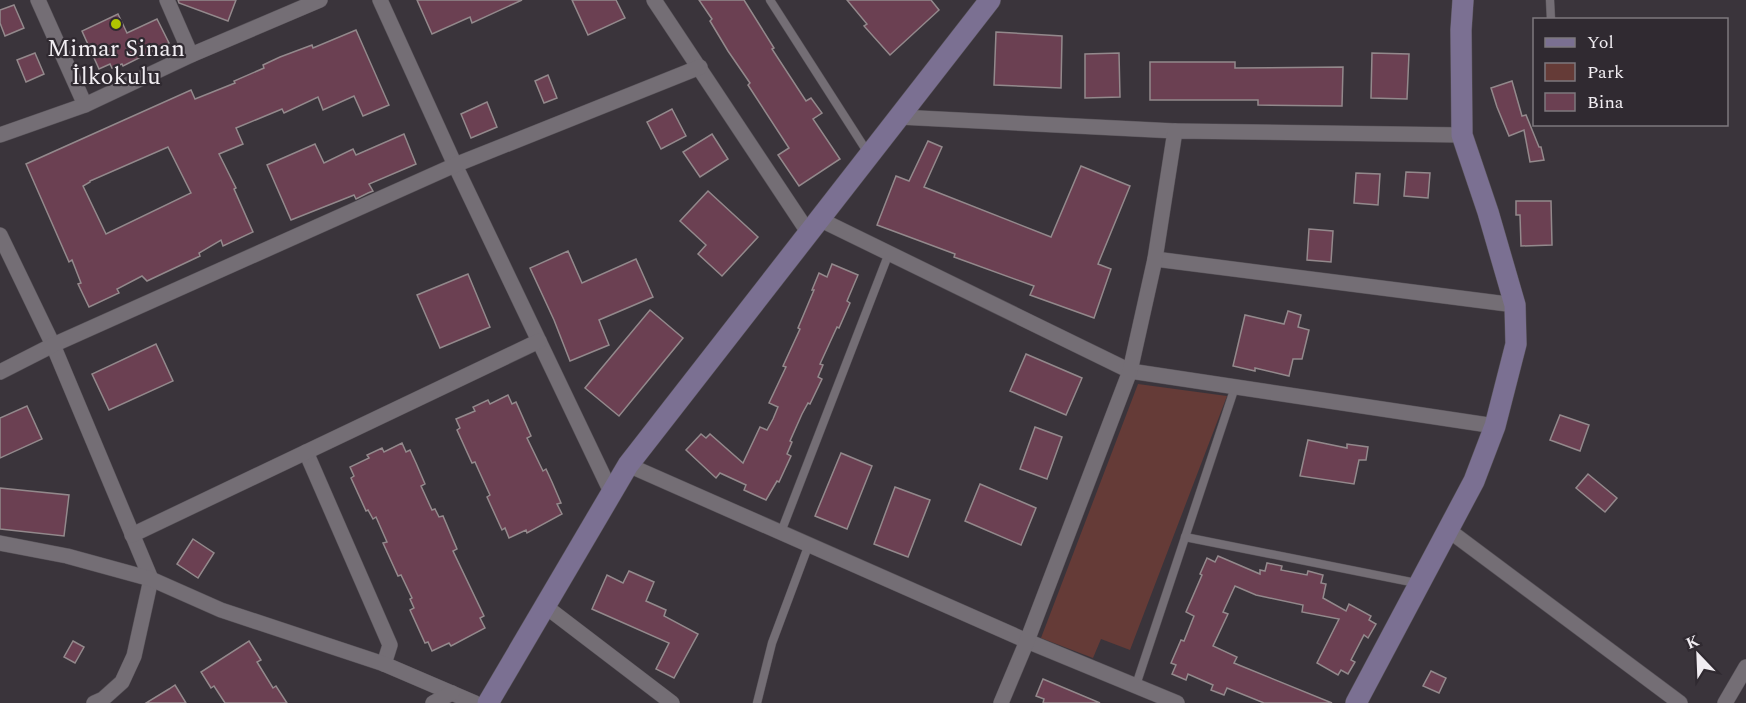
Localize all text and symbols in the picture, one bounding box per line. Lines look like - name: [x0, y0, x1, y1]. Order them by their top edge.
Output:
- marker: Mimar Sinan İlkokulu: [109, 17, 123, 31]
- legend: [1533, 18, 1728, 126]
- text: Yol: [1587, 29, 1614, 56]
- place label: Mimar Sinan İlkokulu: [47, 31, 185, 95]
- text: Park: [1587, 59, 1624, 86]
- text: Bina: [1587, 89, 1624, 116]
- north arrow: [1668, 625, 1728, 685]
- text: K: [1682, 628, 1703, 656]

